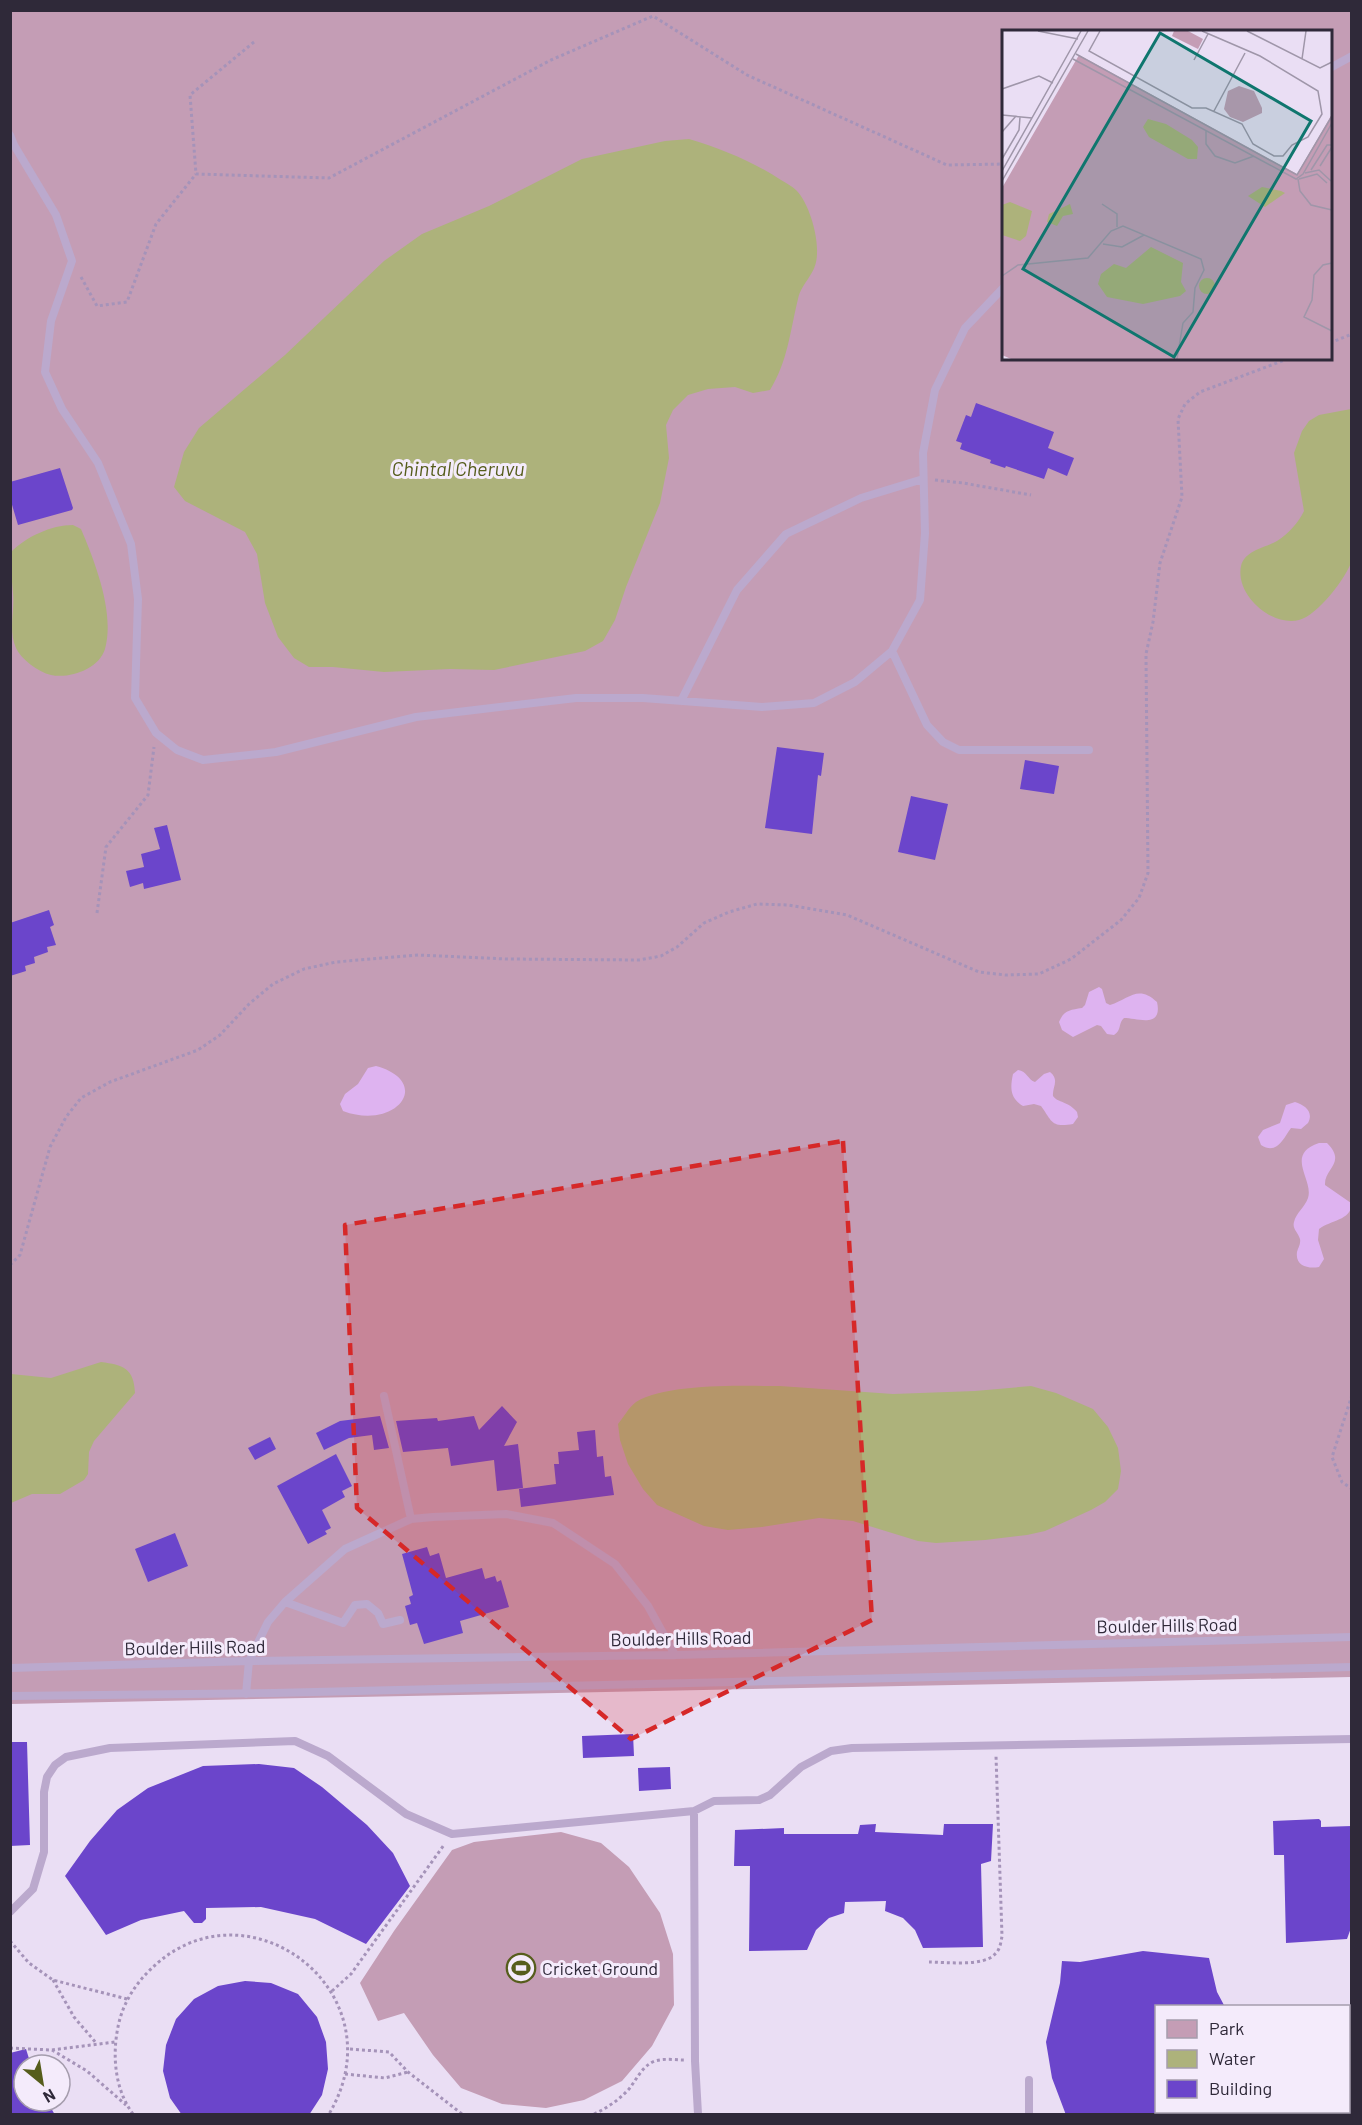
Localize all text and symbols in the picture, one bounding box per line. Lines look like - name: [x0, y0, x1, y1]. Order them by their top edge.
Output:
- inset map: [1002, 30, 1332, 360]
- water label: Chintal Cheruvu: [391, 456, 525, 480]
- street label: Boulder Hills Road: [1096, 1613, 1238, 1637]
- street label: Boulder Hills Road: [610, 1626, 752, 1650]
- street label: Boulder Hills Road: [124, 1635, 266, 1659]
- sports icon: Cricket Ground: [505, 1952, 537, 1984]
- place label: Cricket Ground: [542, 1957, 658, 1979]
- legend: [1155, 2005, 1350, 2113]
- text: Park: [1209, 2017, 1244, 2039]
- text: Water: [1209, 2047, 1256, 2069]
- north arrow: [12, 2053, 72, 2113]
- text: Building: [1209, 2077, 1272, 2099]
- text: N: [40, 2086, 59, 2107]

